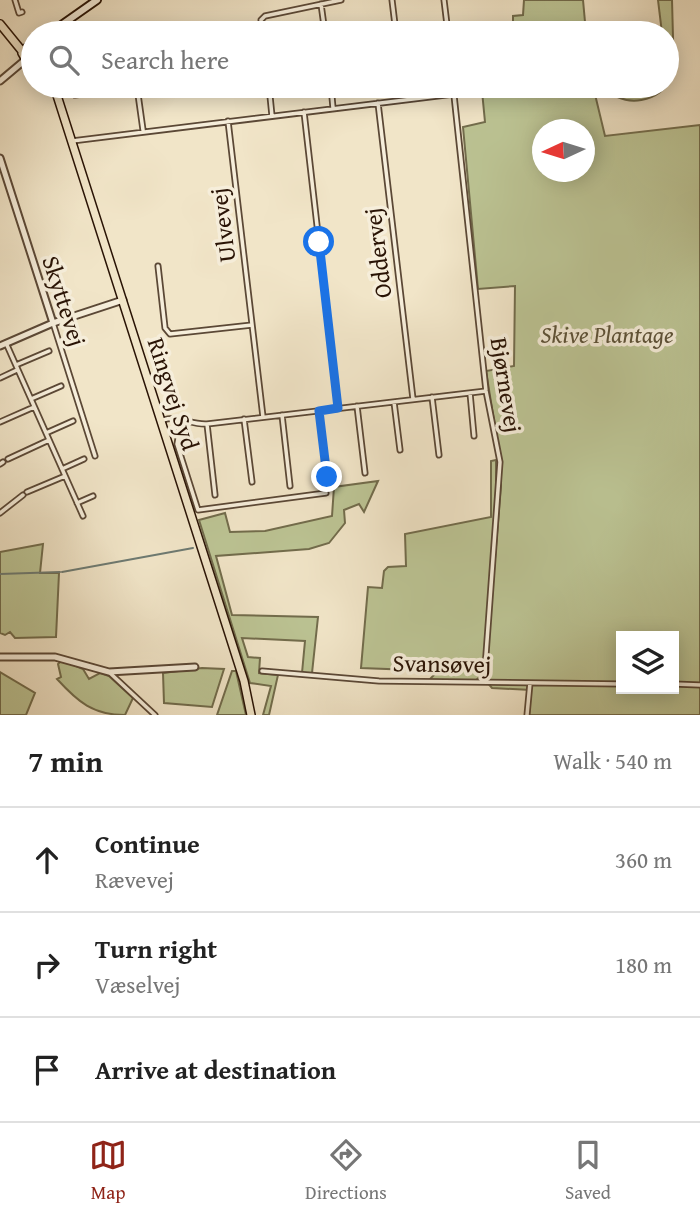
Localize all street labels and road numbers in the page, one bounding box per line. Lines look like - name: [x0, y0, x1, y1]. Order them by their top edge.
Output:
- street label: Ulvevej: [201, 186, 244, 264]
- street label: Oddervej: [355, 206, 400, 300]
- street label: Skyttevej: [33, 251, 96, 351]
- street label: Ringvej Syd: [139, 333, 208, 455]
- street label: Bjørnevej: [482, 335, 531, 435]
- street label: Svansøvej: [392, 645, 492, 682]

